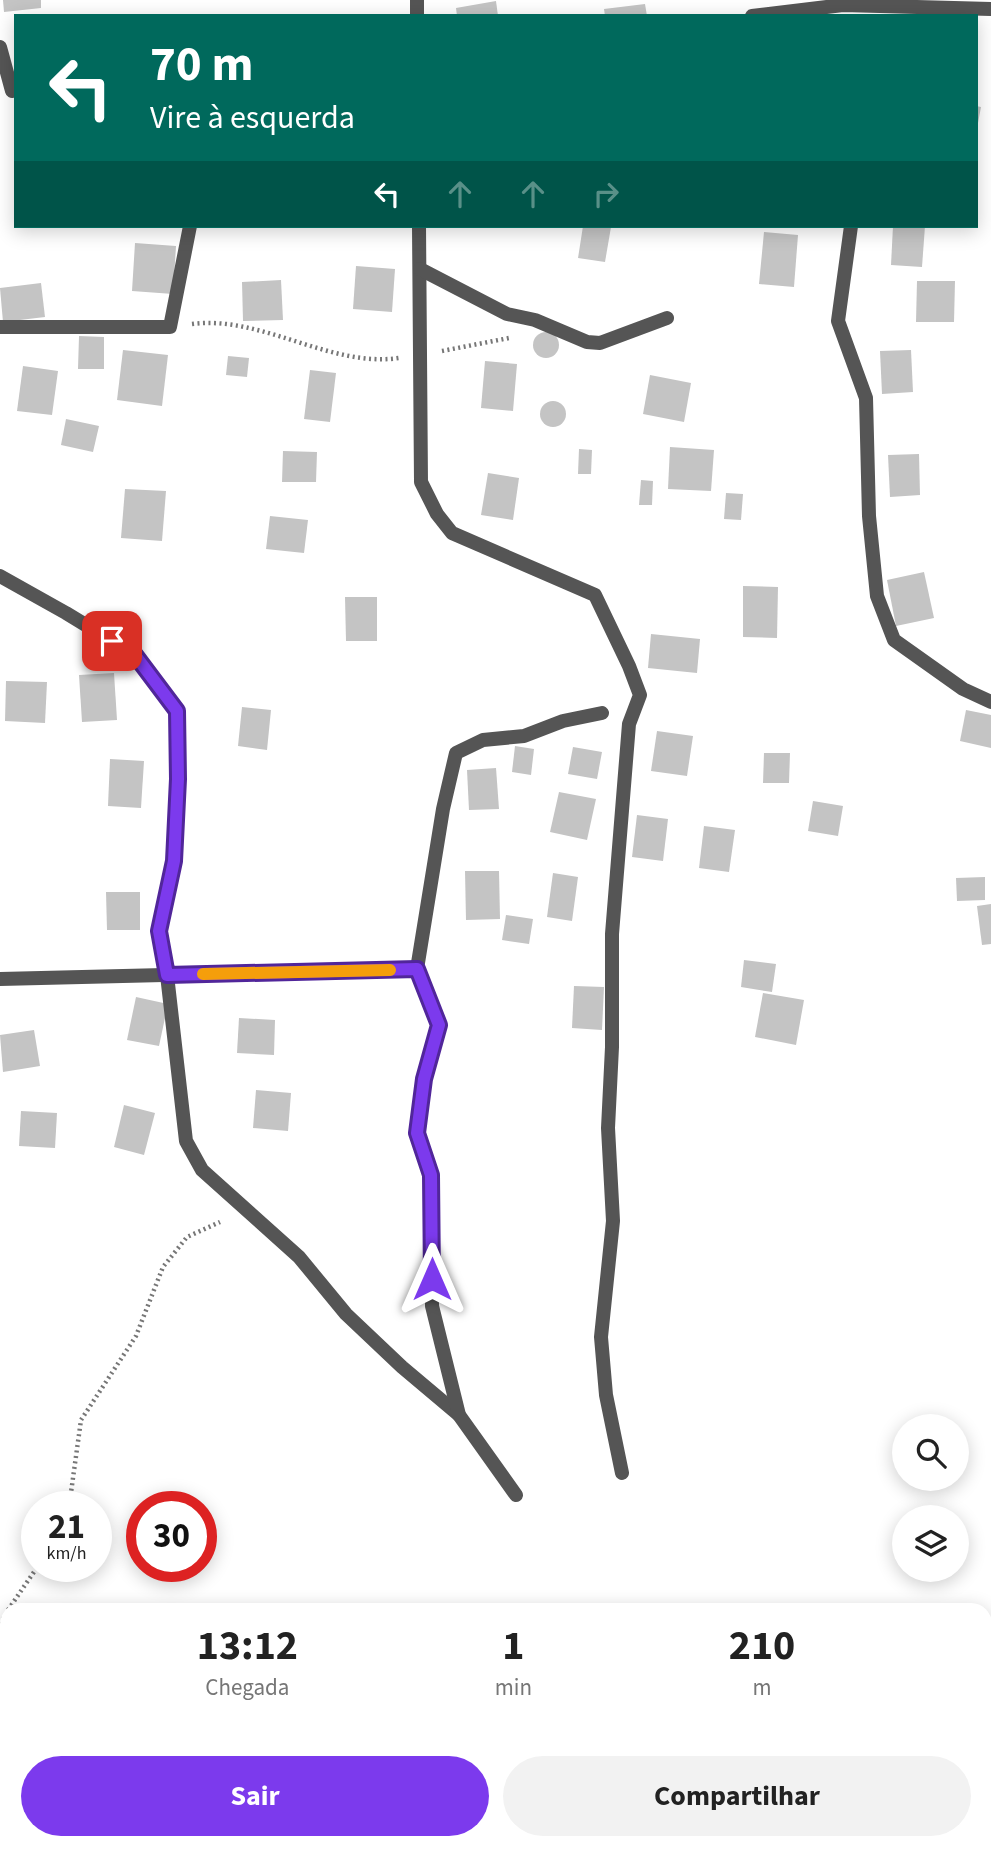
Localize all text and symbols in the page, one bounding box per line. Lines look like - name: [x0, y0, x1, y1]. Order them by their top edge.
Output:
- text: 70 m: [150, 30, 254, 100]
- icon: left: [35, 42, 126, 133]
- text: Vire à esquerda: [150, 95, 355, 141]
- icon: left: [368, 175, 406, 213]
- icon: ahead: [441, 175, 479, 213]
- icon: ahead: [514, 175, 552, 213]
- icon: right: [587, 175, 625, 213]
- pin: [82, 611, 142, 671]
- icon: arrive: [93, 622, 131, 660]
- position arrow: [395, 1242, 469, 1316]
- map controls: [892, 1414, 969, 1582]
- button: search: [892, 1414, 969, 1491]
- speed limit sign: 30: [126, 1491, 217, 1582]
- text: 21: [48, 1502, 85, 1552]
- button: layers: [892, 1505, 969, 1582]
- text: km/h: [47, 1541, 86, 1566]
- text: 13:12: [197, 1616, 298, 1676]
- text: 1: [502, 1616, 524, 1676]
- text: 210: [729, 1616, 795, 1676]
- text: Chegada: [205, 1671, 289, 1704]
- text: min: [495, 1671, 532, 1704]
- text: m: [752, 1671, 772, 1704]
- button: Sair: [21, 1756, 489, 1836]
- button: Compartilhar: [503, 1756, 971, 1836]

